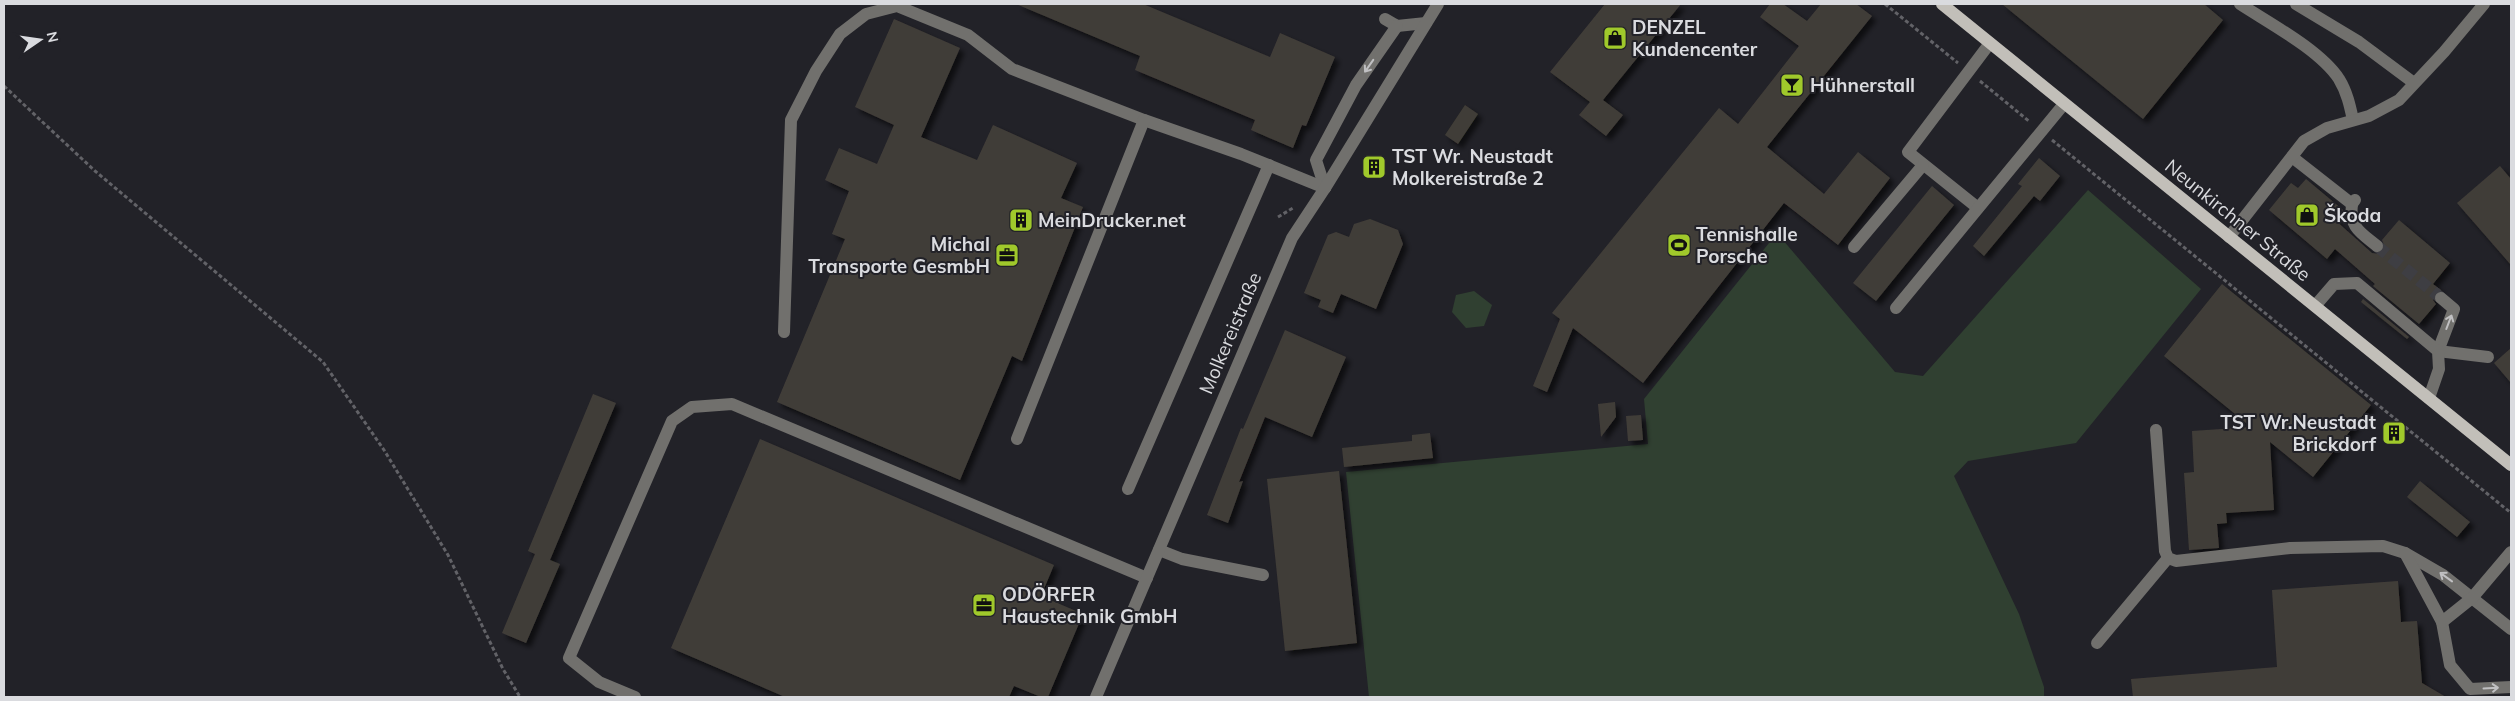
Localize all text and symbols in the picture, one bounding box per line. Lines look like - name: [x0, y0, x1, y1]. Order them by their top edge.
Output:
- north arrow: [15, 15, 65, 65]
- place label: DENZEL Kundencenter: [1632, 15, 1758, 61]
- shop icon: DENZEL Kundencenter: [1602, 25, 1628, 51]
- text: N: [43, 30, 63, 44]
- one-way arrow: [1364, 59, 1374, 73]
- bar icon: Hühnerstall: [1779, 72, 1805, 98]
- place label: Hühnerstall: [1810, 73, 1915, 97]
- place label: TST Wr. Neustadt Molkereistraße 2: [1392, 144, 1553, 190]
- building icon: TST Wr. Neustadt Molkereistraße 2: [1361, 154, 1387, 180]
- street label: Neunkirchner Straße: [2160, 154, 2316, 286]
- shop icon: Škoda: [2294, 202, 2320, 228]
- place label: Škoda: [2324, 203, 2381, 227]
- building icon: MeinDrucker.net: [1008, 207, 1034, 233]
- place label: MeinDrucker.net: [1038, 208, 1186, 232]
- place label: Tennishalle Porsche: [1696, 222, 1798, 268]
- place label: Michal Transporte GesmbH: [808, 232, 990, 278]
- sports icon: Tennishalle Porsche: [1666, 232, 1692, 258]
- office icon: Michal Transporte GesmbH: [994, 242, 1020, 268]
- street label: Molkereistraße: [1194, 269, 1266, 397]
- one-way arrow: [2445, 315, 2455, 330]
- place label: TST Wr.Neustadt Brickdorf: [2220, 410, 2377, 456]
- building icon: TST Wr.Neustadt Brickdorf: [2381, 420, 2407, 446]
- one-way arrow: [2440, 572, 2453, 583]
- place label: ODÖRFER Haustechnik GmbH: [1002, 582, 1178, 628]
- office icon: ODÖRFER Haustechnik GmbH: [971, 592, 997, 618]
- one-way arrow: [2482, 683, 2498, 693]

